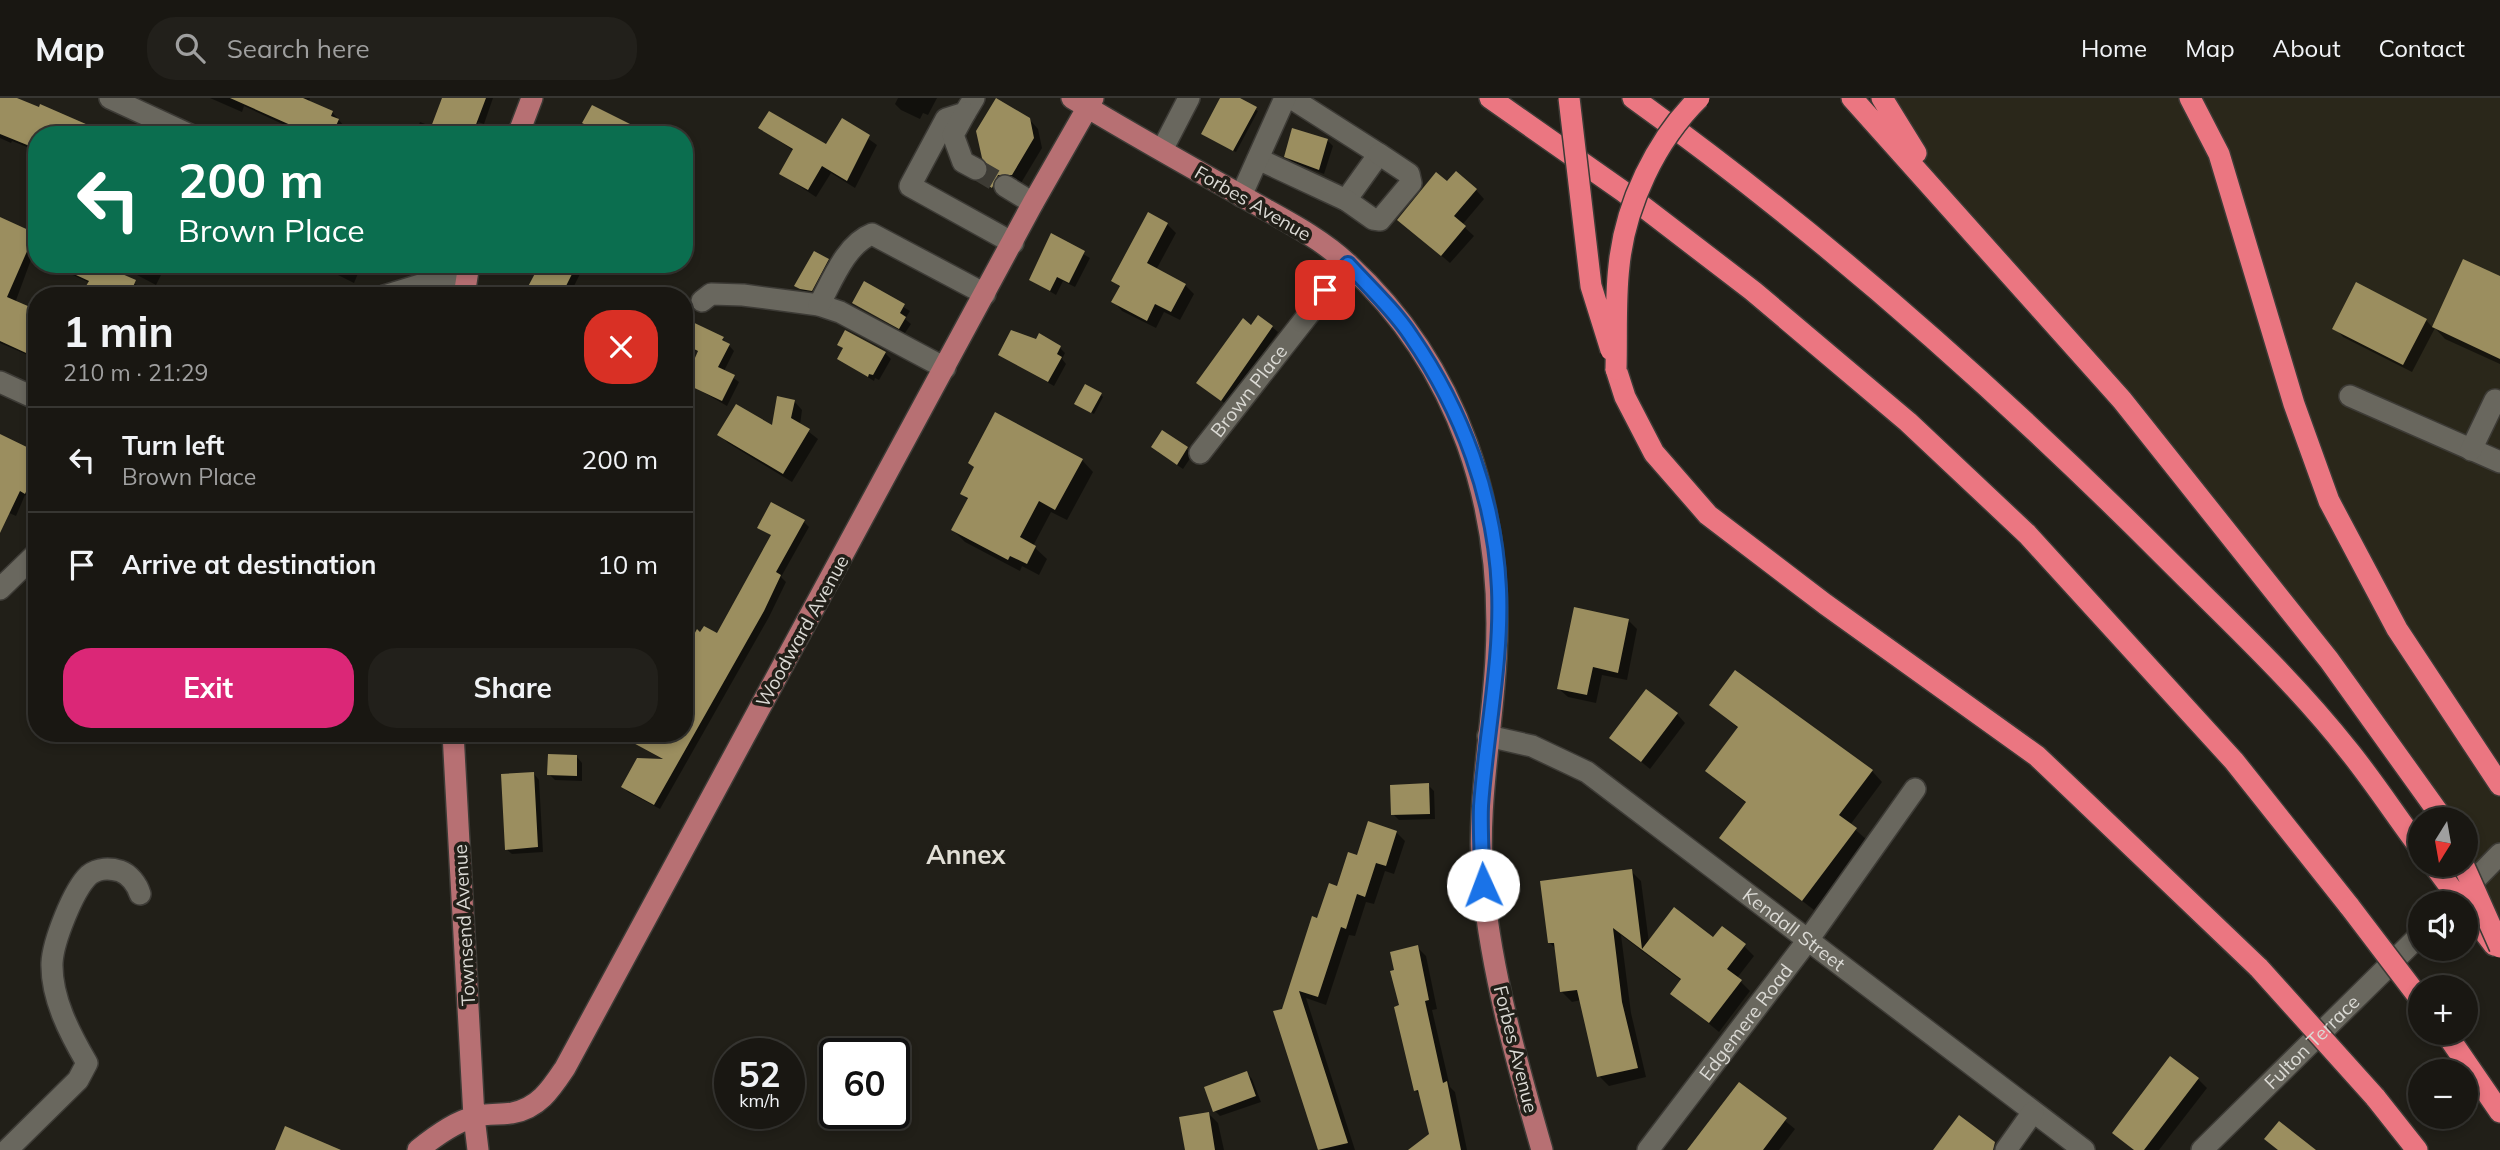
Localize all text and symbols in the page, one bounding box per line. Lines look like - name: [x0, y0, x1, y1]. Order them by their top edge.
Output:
- search box: [147, 17, 637, 80]
- text: Map: [35, 28, 105, 69]
- icon: search: [171, 29, 209, 67]
- text: Search here: [227, 32, 370, 65]
- text: Home: [2081, 33, 2147, 63]
- text: Map: [2185, 33, 2235, 63]
- text: About: [2273, 33, 2341, 63]
- text: Contact: [2379, 33, 2465, 63]
- text: 200 m: [178, 149, 324, 210]
- icon: left: [63, 154, 154, 245]
- street label: Forbes Avenue: [1191, 160, 1315, 246]
- text: Brown Place: [178, 210, 365, 250]
- pin: [1295, 260, 1355, 320]
- icon: arrive: [1306, 271, 1344, 309]
- text: 1 min: [63, 305, 174, 358]
- button: close: [584, 310, 658, 384]
- street label: Brown Place: [1205, 340, 1292, 442]
- text: 210 m · 21:29: [63, 358, 208, 387]
- text: Turn left: [122, 429, 224, 462]
- icon: left: [63, 441, 101, 479]
- text: 200 m: [582, 443, 658, 476]
- text: Brown Place: [122, 462, 256, 491]
- icon: arrive: [63, 546, 101, 584]
- text: Arrive at destination: [122, 548, 377, 581]
- text: 10 m: [597, 548, 658, 581]
- street label: Woodward Avenue: [750, 551, 854, 711]
- button: Exit: [63, 648, 354, 728]
- button: Share: [368, 648, 658, 728]
- north arrow: [2408, 807, 2478, 877]
- map controls: [2408, 807, 2478, 1129]
- district label: Annex: [926, 838, 1006, 871]
- street label: Townsend Avenue: [448, 844, 480, 1006]
- position arrow: [1446, 848, 1520, 922]
- street label: Kendall Street: [1738, 883, 1850, 976]
- button: sound: [2408, 891, 2478, 961]
- street label: Edgemere Road: [1694, 959, 1798, 1085]
- button: +: [2408, 975, 2478, 1045]
- street label: Forbes Avenue: [1489, 983, 1543, 1115]
- street label: Fulton Terrace: [2259, 990, 2364, 1094]
- speed limit sign: 60: [819, 1038, 910, 1129]
- text: 52: [738, 1052, 781, 1096]
- button: −: [2408, 1059, 2478, 1129]
- text: km/h: [739, 1089, 780, 1112]

